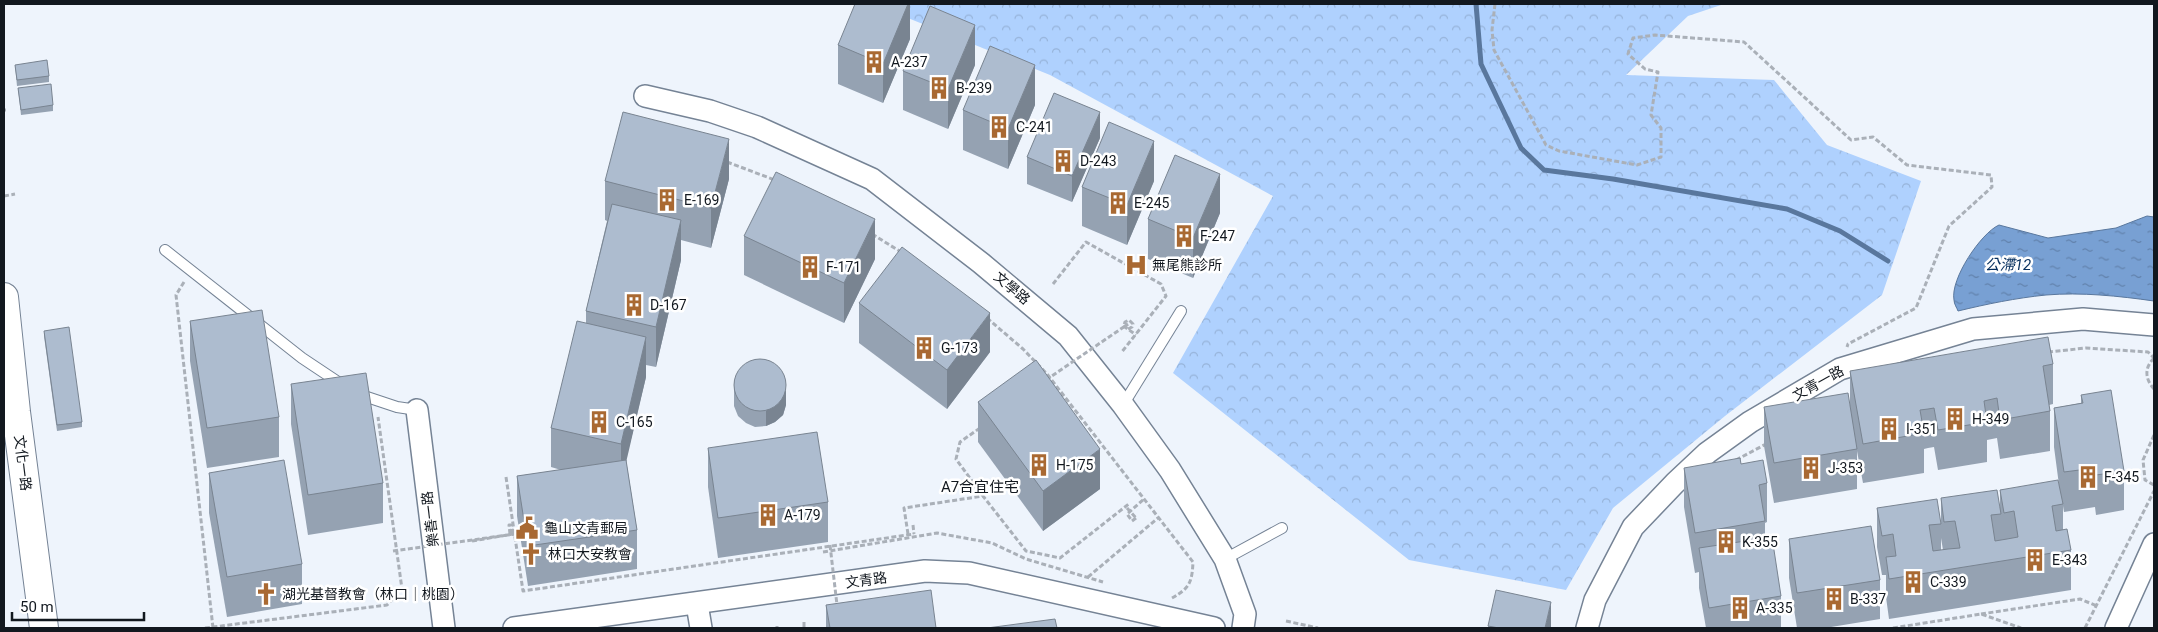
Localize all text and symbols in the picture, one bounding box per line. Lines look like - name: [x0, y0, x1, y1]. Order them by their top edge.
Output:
- building icon: A-237: [861, 49, 887, 75]
- place label: A-237: [891, 54, 928, 70]
- building icon: B-239: [926, 75, 952, 101]
- place label: B-239: [956, 80, 992, 96]
- building icon: C-241: [986, 114, 1012, 140]
- place label: C-241: [1016, 119, 1053, 135]
- building icon: D-243: [1050, 148, 1076, 174]
- place label: D-243: [1080, 153, 1117, 169]
- building icon: E-169: [654, 187, 680, 213]
- building icon: E-245: [1105, 190, 1131, 216]
- place label: E-169: [684, 192, 719, 208]
- place label: E-245: [1134, 195, 1170, 211]
- building icon: F-247: [1171, 223, 1197, 249]
- place label: F-247: [1200, 228, 1235, 244]
- hospital icon: 無尾熊診所: [1123, 252, 1149, 278]
- building icon: F-171: [797, 254, 823, 280]
- water label: 公滯12: [1985, 256, 2031, 274]
- place label: 無尾熊診所: [1152, 257, 1222, 273]
- place label: F-171: [826, 259, 861, 275]
- street label: 文學路: [991, 268, 1033, 308]
- building icon: D-167: [621, 292, 647, 318]
- place label: D-167: [650, 297, 687, 313]
- building icon: G-173: [911, 335, 937, 361]
- place label: G-173: [941, 340, 978, 356]
- street label: 文青一路: [1790, 362, 1846, 404]
- building icon: H-349: [1942, 406, 1968, 432]
- building icon: C-165: [586, 409, 612, 435]
- place label: H-349: [1972, 411, 2009, 427]
- place label: C-165: [616, 414, 653, 430]
- building icon: I-351: [1876, 416, 1902, 442]
- place label: I-351: [1906, 421, 1937, 437]
- street label: 文化一路: [12, 434, 34, 492]
- building icon: H-175: [1026, 452, 1052, 478]
- building icon: J-353: [1798, 455, 1824, 481]
- place label: H-175: [1056, 457, 1094, 473]
- place label: J-353: [1828, 460, 1863, 476]
- building icon: F-345: [2075, 464, 2101, 490]
- place label: F-345: [2104, 469, 2139, 485]
- district label: A7合宜住宅: [941, 478, 1019, 496]
- street label: 樂善一路: [419, 490, 441, 548]
- building icon: A-179: [755, 502, 781, 528]
- place label: A-179: [784, 507, 821, 523]
- public building icon: 龜山文青郵局: [514, 515, 540, 541]
- place label: 龜山文青郵局: [544, 520, 628, 536]
- building icon: K-355: [1713, 529, 1739, 555]
- place label: K-355: [1742, 534, 1778, 550]
- church icon: 林口大安教會: [518, 541, 544, 567]
- place label: 林口大安教會: [548, 546, 632, 562]
- building icon: E-343: [2022, 547, 2048, 573]
- place label: E-343: [2052, 552, 2087, 568]
- street label: 文青路: [844, 569, 888, 591]
- building icon: C-339: [1900, 569, 1926, 595]
- place label: C-339: [1930, 574, 1967, 590]
- church icon: 湖光基督教會（林口｜桃園）: [253, 581, 279, 607]
- place label: 湖光基督教會（林口｜桃園）: [282, 586, 464, 602]
- building icon: B-337: [1821, 586, 1847, 612]
- scale bar: [12, 590, 145, 622]
- place label: B-337: [1850, 591, 1886, 607]
- building icon: A-335: [1727, 595, 1753, 621]
- text: 50 m: [20, 598, 54, 616]
- place label: A-335: [1756, 600, 1793, 616]

